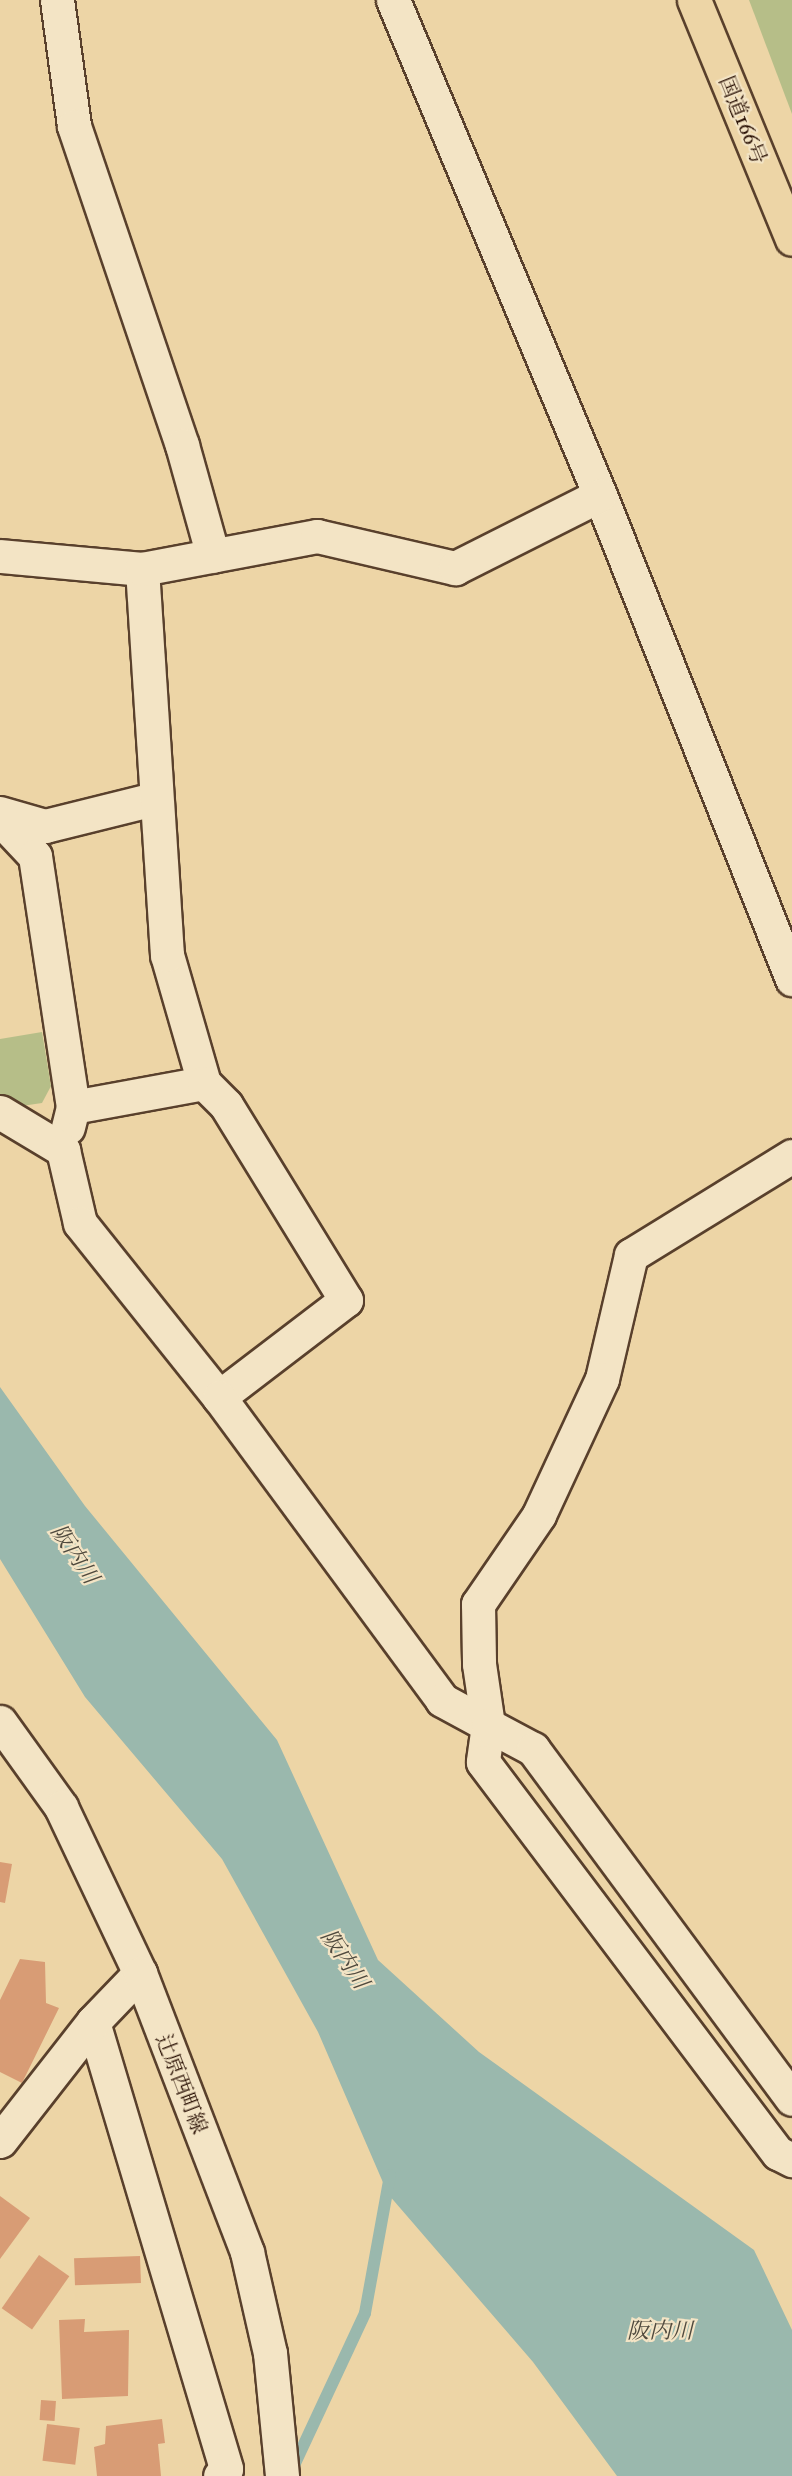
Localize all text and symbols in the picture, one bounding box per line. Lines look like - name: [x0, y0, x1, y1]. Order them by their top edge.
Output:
- street label: 国道166号: [714, 72, 772, 168]
- water label: 阪内川: [46, 1519, 104, 1589]
- water label: 阪内川: [316, 1924, 374, 1994]
- street label: 辻原西町線: [151, 2030, 213, 2138]
- water label: 阪内川: [627, 2318, 693, 2344]

